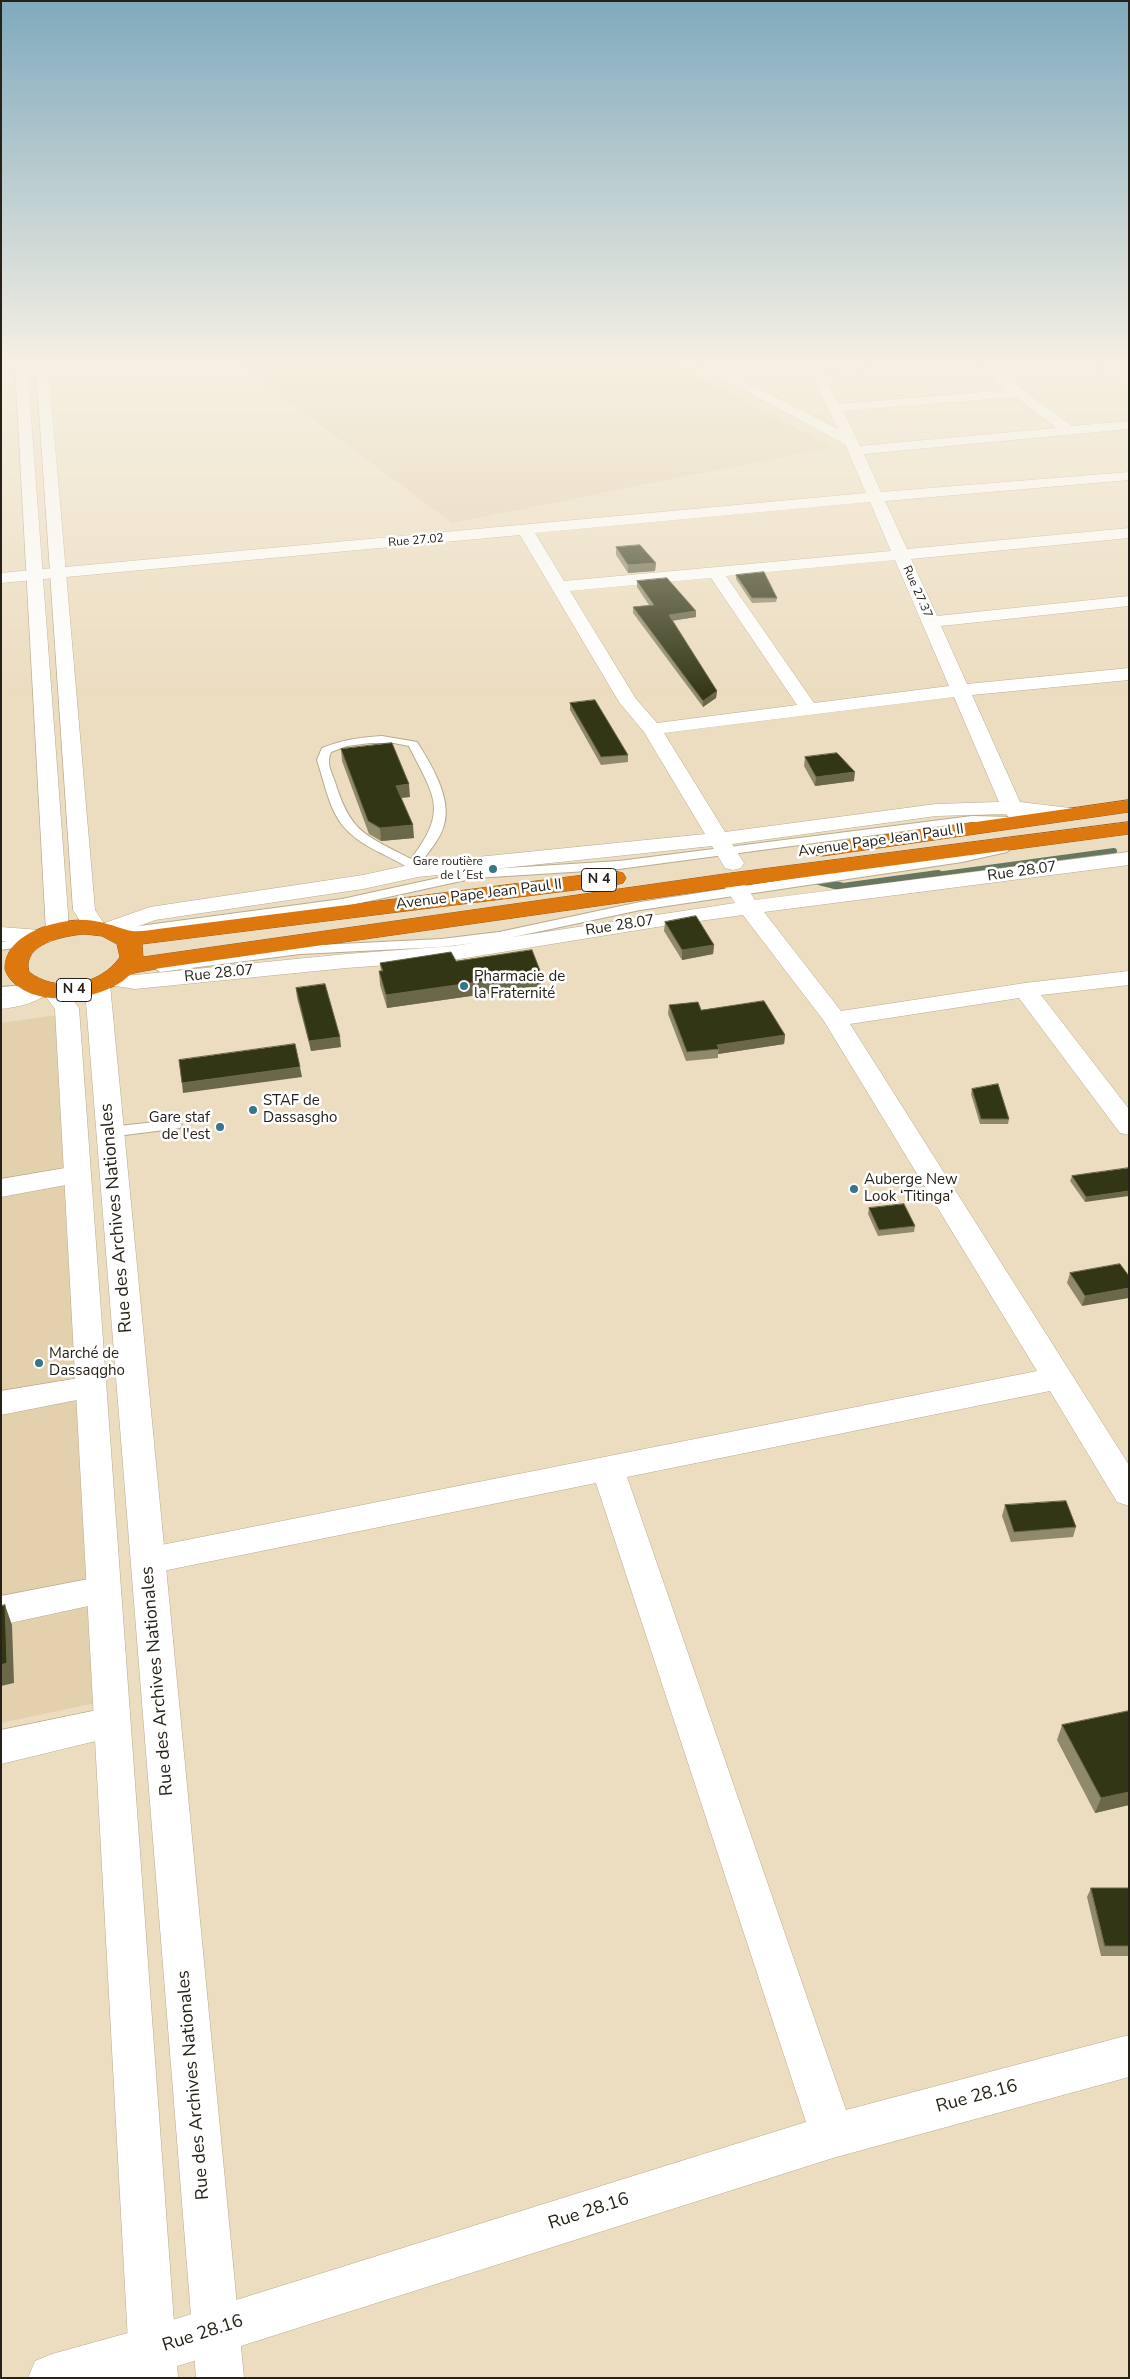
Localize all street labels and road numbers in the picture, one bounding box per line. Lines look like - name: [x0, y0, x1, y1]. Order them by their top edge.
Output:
- street label: Rue 27.02: [388, 531, 444, 551]
- street label: Rue 27.37: [899, 564, 935, 620]
- street label: Avenue Pape Jean Paul II: [797, 820, 965, 862]
- street label: Rue 28.07: [986, 858, 1058, 886]
- road number: N 4: [582, 868, 616, 892]
- street label: Avenue Pape Jean Paul II: [395, 876, 563, 914]
- street label: Rue 28.07: [584, 912, 656, 940]
- street label: Rue 28.07: [183, 961, 255, 987]
- road number: N 4: [56, 978, 92, 1002]
- street label: Rue des Archives Nationales: [96, 1102, 138, 1334]
- street label: Rue des Archives Nationales: [137, 1565, 179, 1797]
- street label: Rue des Archives Nationales: [173, 1969, 215, 2201]
- street label: Rue 28.16: [934, 2076, 1020, 2118]
- street label: Rue 28.16: [546, 2189, 632, 2235]
- street label: Rue 28.16: [160, 2311, 246, 2357]

